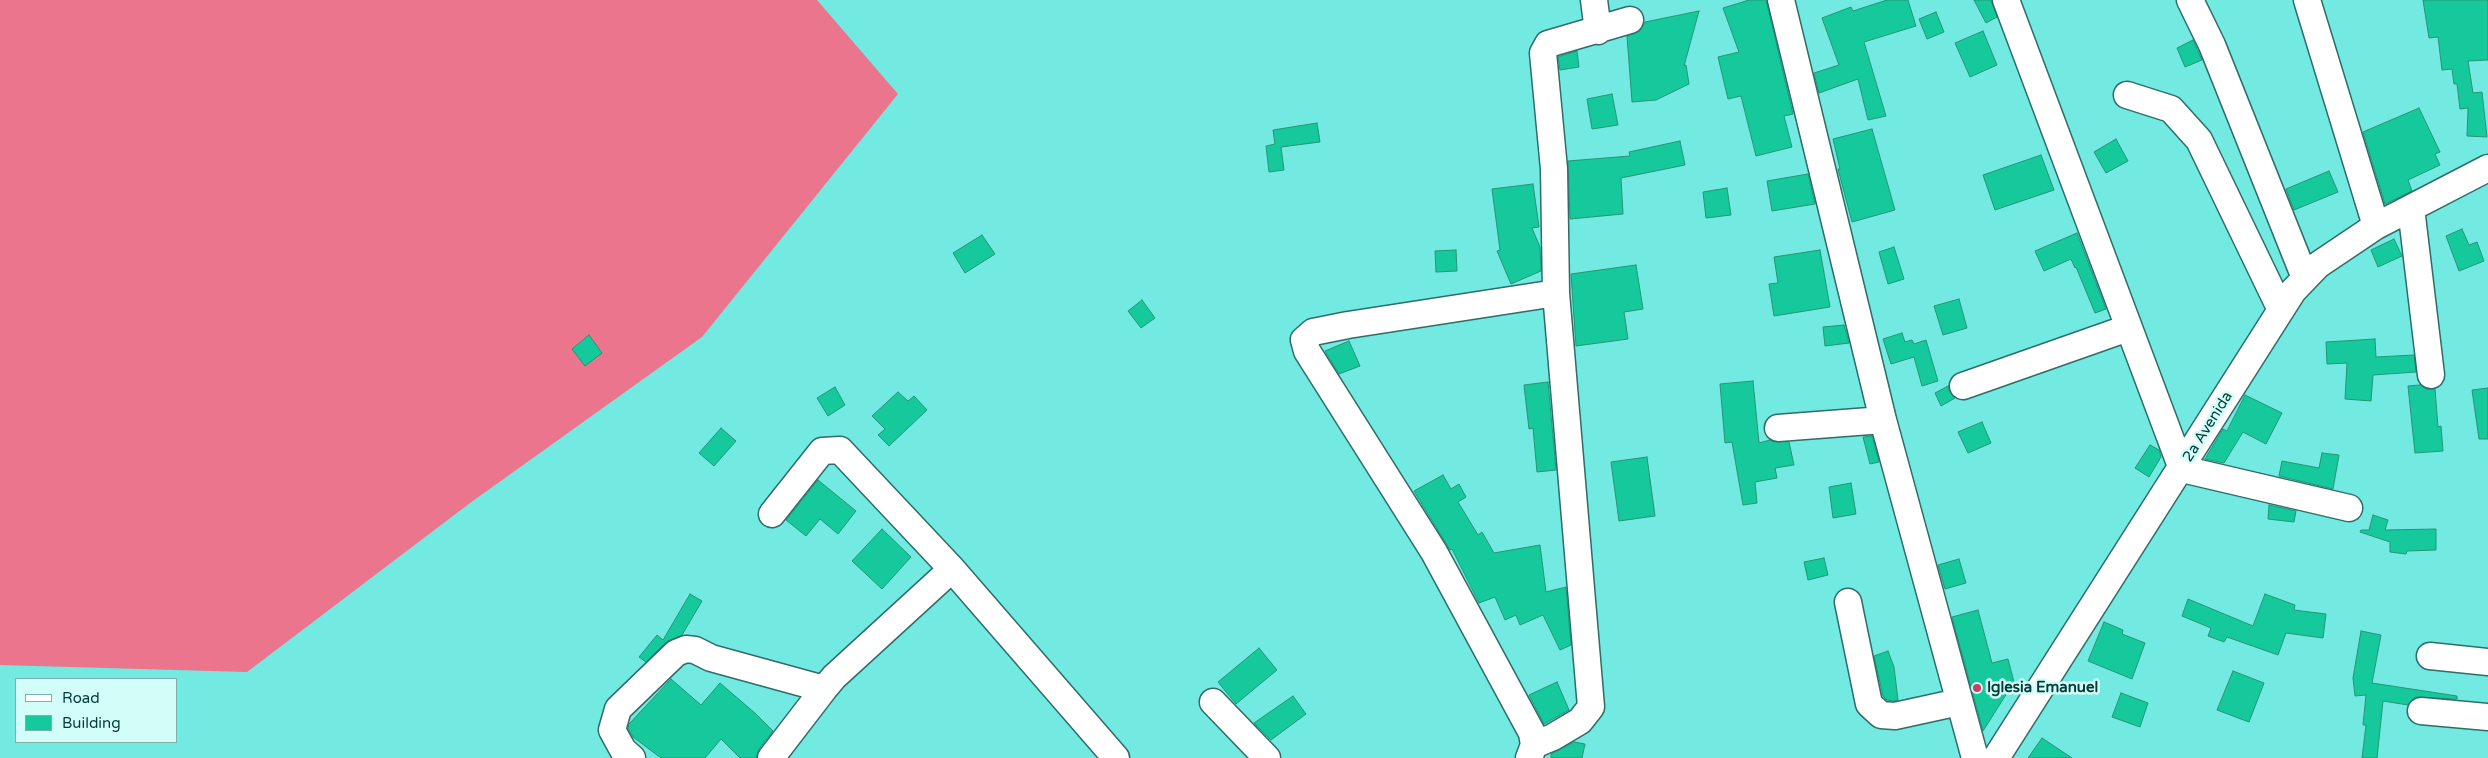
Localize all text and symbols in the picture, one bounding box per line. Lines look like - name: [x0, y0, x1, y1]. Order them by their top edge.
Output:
- street label: 2a Avenida: [2179, 389, 2237, 465]
- legend: [15, 678, 178, 743]
- place label: Iglesia Emanuel: [1987, 679, 2098, 697]
- marker: Iglesia Emanuel: [1971, 682, 1983, 694]
- text: Road: [62, 689, 100, 707]
- text: Building: [62, 714, 121, 732]

